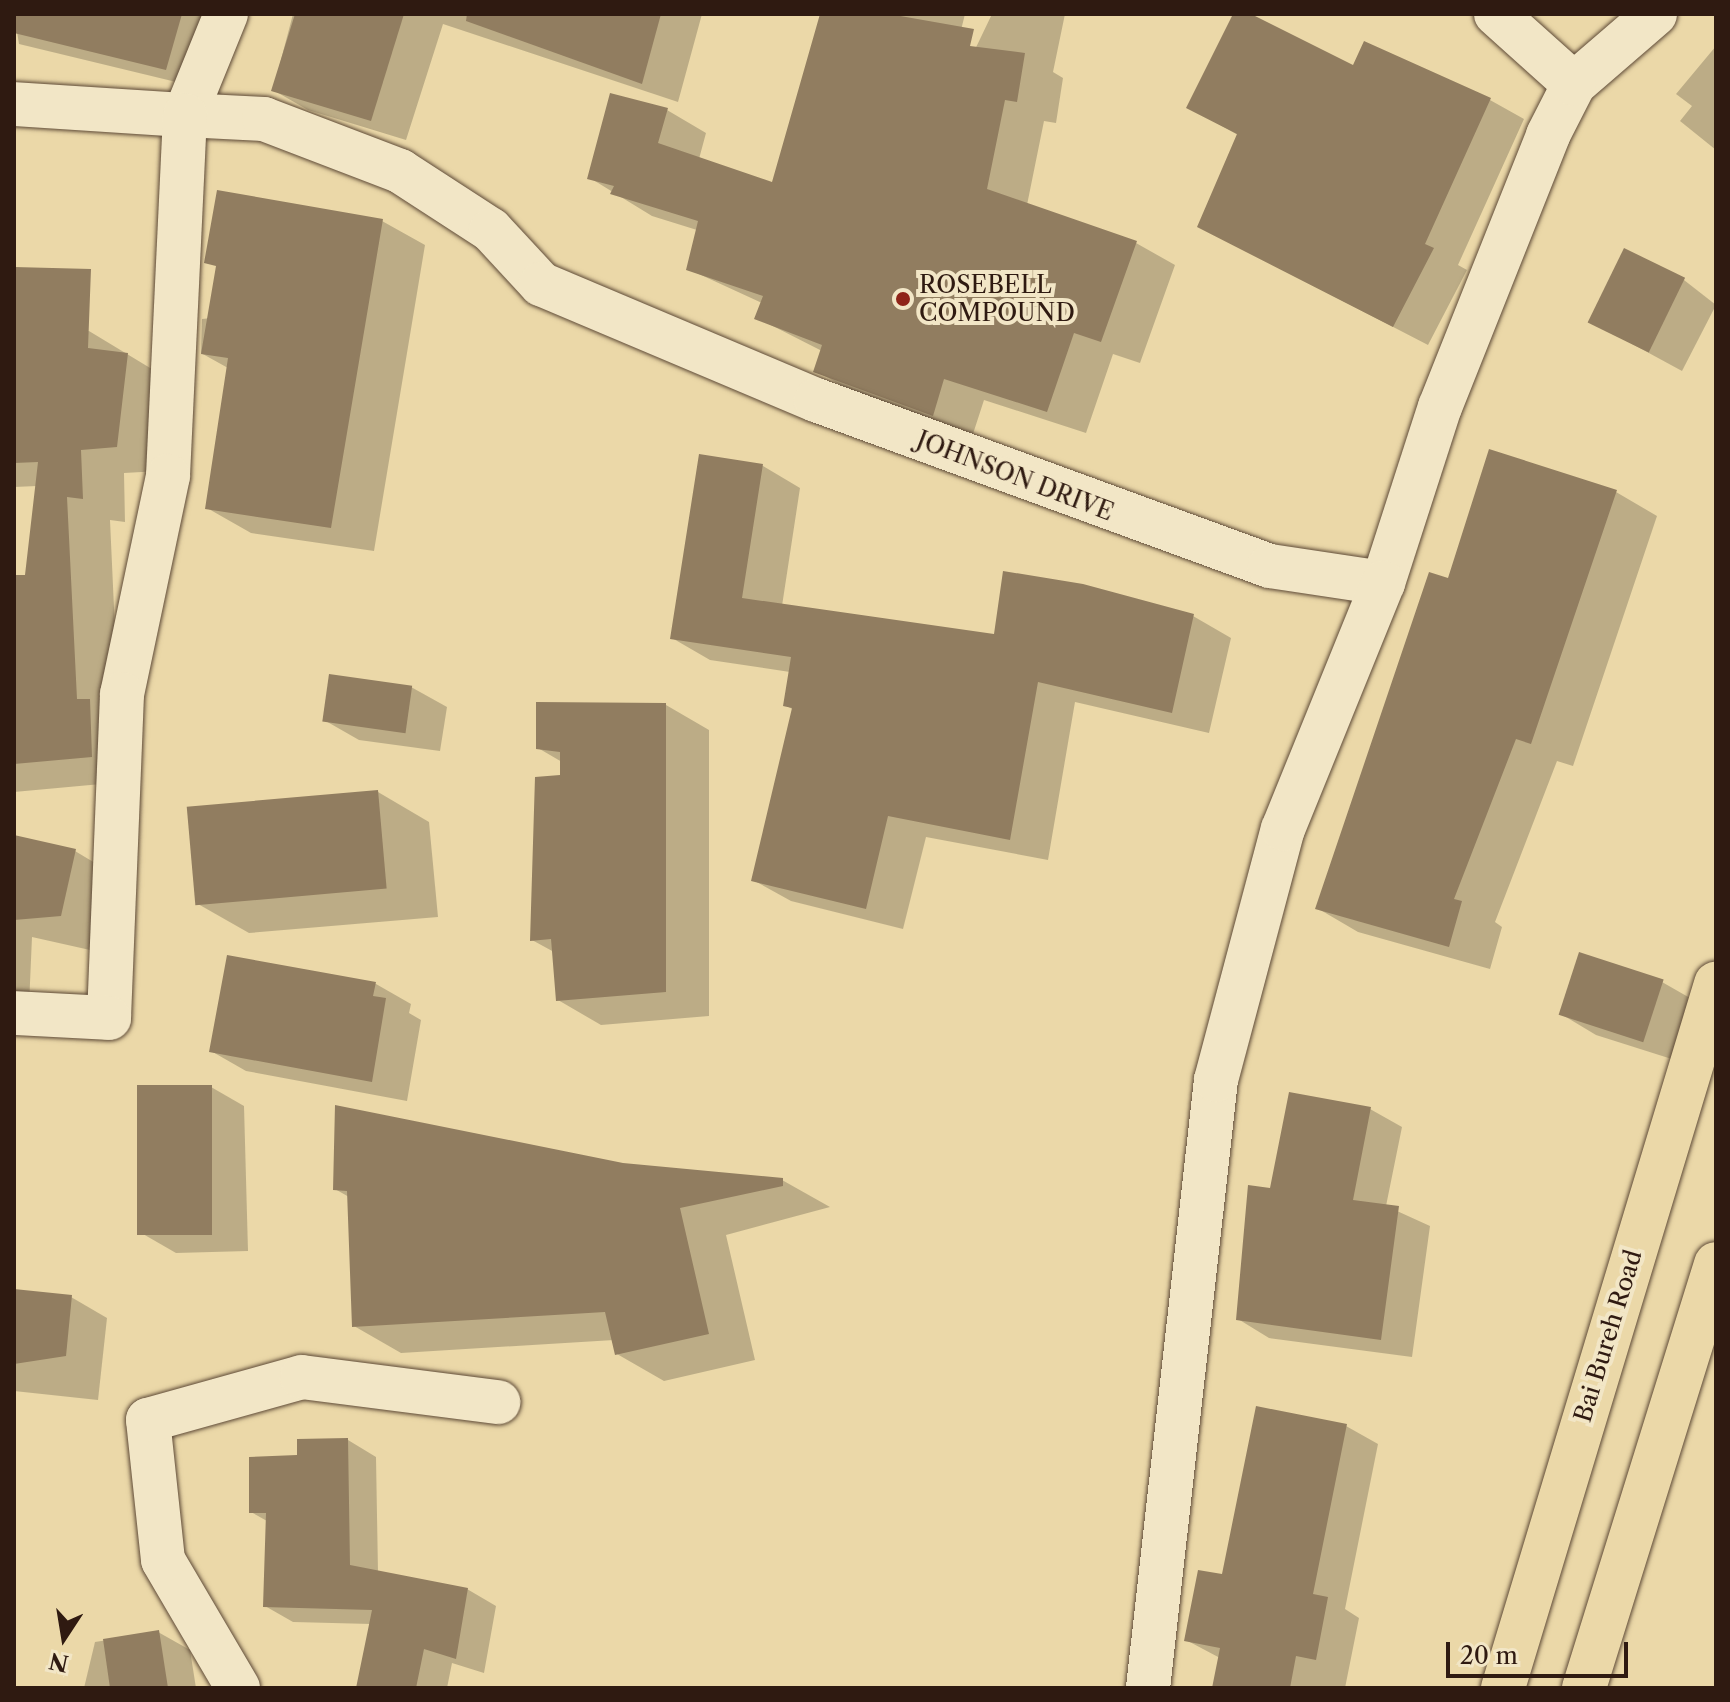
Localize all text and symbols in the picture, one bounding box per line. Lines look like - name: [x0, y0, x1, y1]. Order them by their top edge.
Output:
- place label: ROSEBELL COMPOUND: [919, 271, 1075, 327]
- marker: ROSEBELL COMPOUND: [894, 290, 912, 308]
- street label: JOHNSON DRIVE: [912, 425, 1118, 527]
- street label: Bai Bureh Road: [1568, 1246, 1648, 1426]
- north arrow: [24, 1598, 104, 1678]
- scale bar: [1450, 1626, 1632, 1676]
- text: 20 m: [1460, 1641, 1518, 1670]
- text: N: [47, 1647, 71, 1677]

